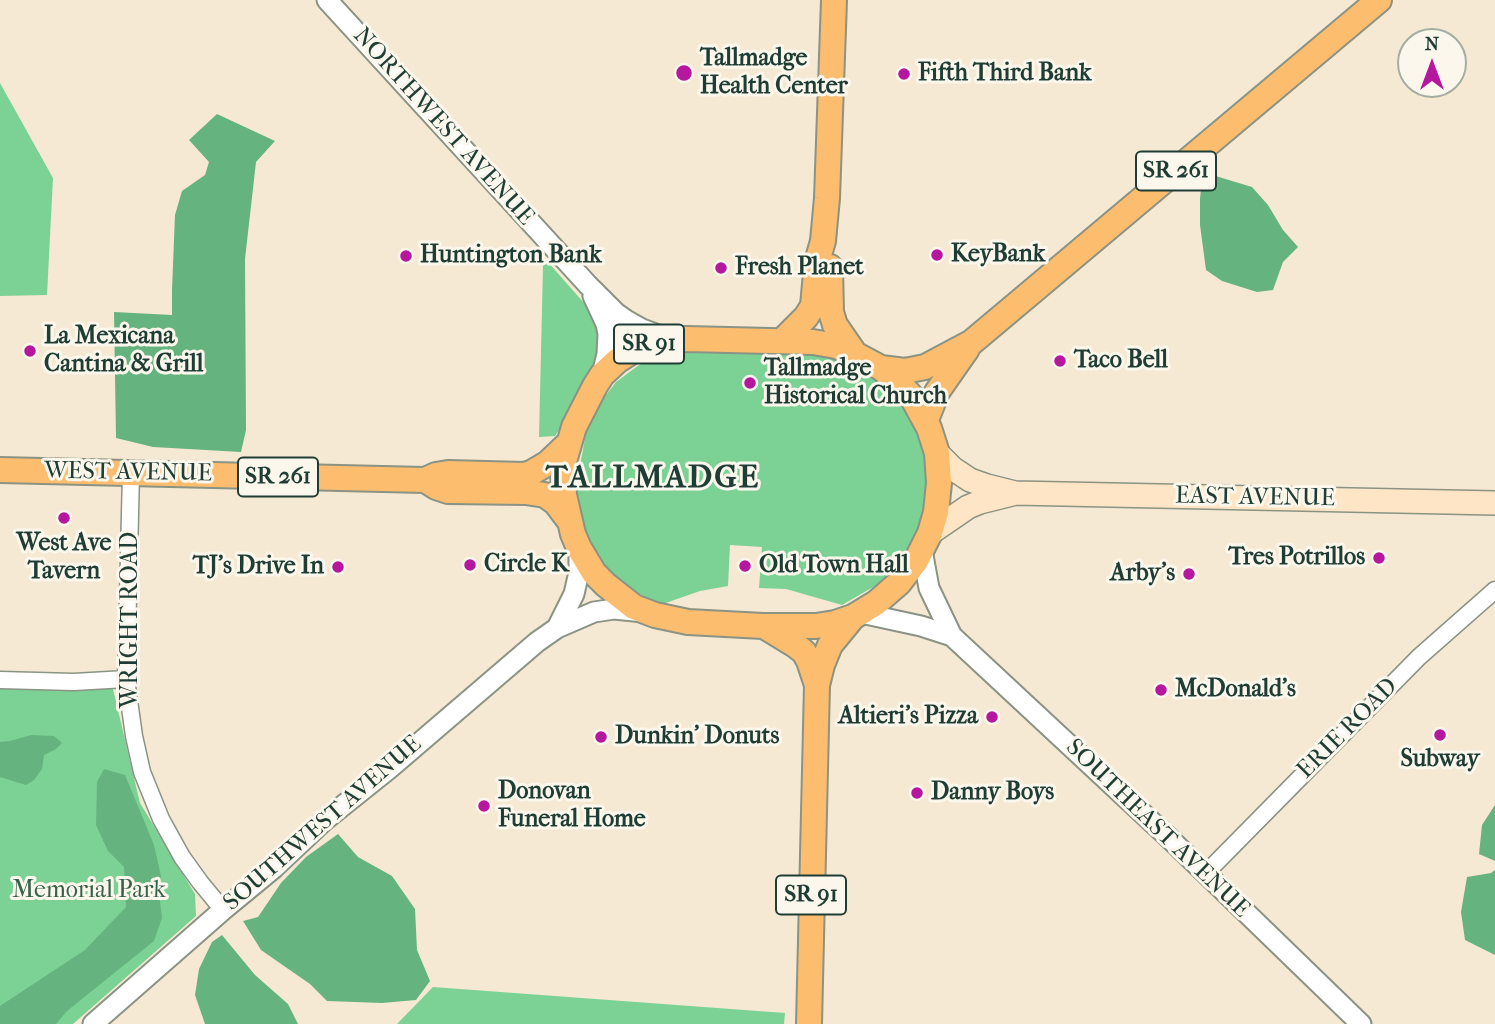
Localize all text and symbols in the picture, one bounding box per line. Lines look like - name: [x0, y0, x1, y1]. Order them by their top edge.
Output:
- street label: NORTHWEST AVENUE: [347, 22, 539, 232]
- north arrow: [1397, 28, 1467, 98]
- text: N: [1425, 33, 1439, 55]
- place label: Tallmadge Health Center: [700, 45, 848, 101]
- place label: Fifth Third Bank: [918, 60, 1091, 88]
- marker: Tallmadge Health Center: [674, 63, 694, 83]
- marker: Fifth Third Bank: [896, 66, 912, 82]
- road number: SR 261: [1136, 152, 1216, 190]
- place label: KeyBank: [951, 241, 1045, 269]
- place label: Huntington Bank: [420, 242, 602, 270]
- marker: KeyBank: [929, 247, 945, 263]
- marker: Huntington Bank: [398, 248, 414, 264]
- place label: Fresh Planet: [735, 254, 864, 282]
- marker: Fresh Planet: [713, 260, 729, 276]
- place label: La Mexicana Cantina & Grill: [44, 323, 203, 379]
- road number: SR 91: [614, 324, 684, 364]
- marker: La Mexicana Cantina & Grill: [22, 343, 38, 359]
- place label: Taco Bell: [1074, 347, 1168, 375]
- marker: Taco Bell: [1052, 353, 1068, 369]
- place label: Tallmadge Historical Church: [764, 355, 947, 411]
- marker: Tallmadge Historical Church: [742, 375, 758, 391]
- street label: WEST AVENUE: [44, 457, 212, 489]
- road number: SR 261: [238, 457, 318, 496]
- district label: TALLMADGE: [547, 460, 759, 498]
- street label: EAST AVENUE: [1175, 482, 1335, 514]
- marker: West Ave Tavern: [56, 510, 72, 526]
- place label: West Ave Tavern: [17, 530, 111, 586]
- street label: WRIGHT ROAD: [117, 532, 145, 708]
- place label: Tres Potrillos: [1229, 544, 1365, 572]
- marker: Tres Potrillos: [1371, 550, 1387, 566]
- place label: Circle K: [484, 551, 569, 579]
- place label: Old Town Hall: [759, 552, 909, 580]
- place label: TJ's Drive In: [193, 553, 324, 581]
- marker: Circle K: [462, 557, 478, 573]
- marker: Old Town Hall: [737, 558, 753, 574]
- marker: TJ's Drive In: [330, 559, 346, 575]
- place label: Arby's: [1110, 560, 1175, 588]
- marker: Arby's: [1181, 566, 1197, 582]
- street label: ERIE ROAD: [1292, 673, 1404, 785]
- place label: McDonald's: [1175, 676, 1296, 704]
- marker: McDonald's: [1153, 682, 1169, 698]
- place label: Altieri's Pizza: [838, 703, 978, 731]
- marker: Altieri's Pizza: [984, 709, 1000, 725]
- place label: Dunkin' Donuts: [615, 723, 779, 751]
- marker: Subway: [1432, 727, 1448, 743]
- marker: Dunkin' Donuts: [593, 729, 609, 745]
- street label: SOUTHWEST AVENUE: [218, 730, 428, 918]
- street label: SOUTHEAST AVENUE: [1059, 734, 1255, 924]
- place label: Subway: [1401, 746, 1479, 774]
- place label: Donovan Funeral Home: [498, 778, 646, 834]
- place label: Danny Boys: [931, 779, 1054, 807]
- marker: Danny Boys: [909, 785, 925, 801]
- marker: Donovan Funeral Home: [476, 798, 492, 814]
- road number: SR 91: [776, 876, 846, 914]
- park label: Memorial Park: [12, 877, 166, 905]

